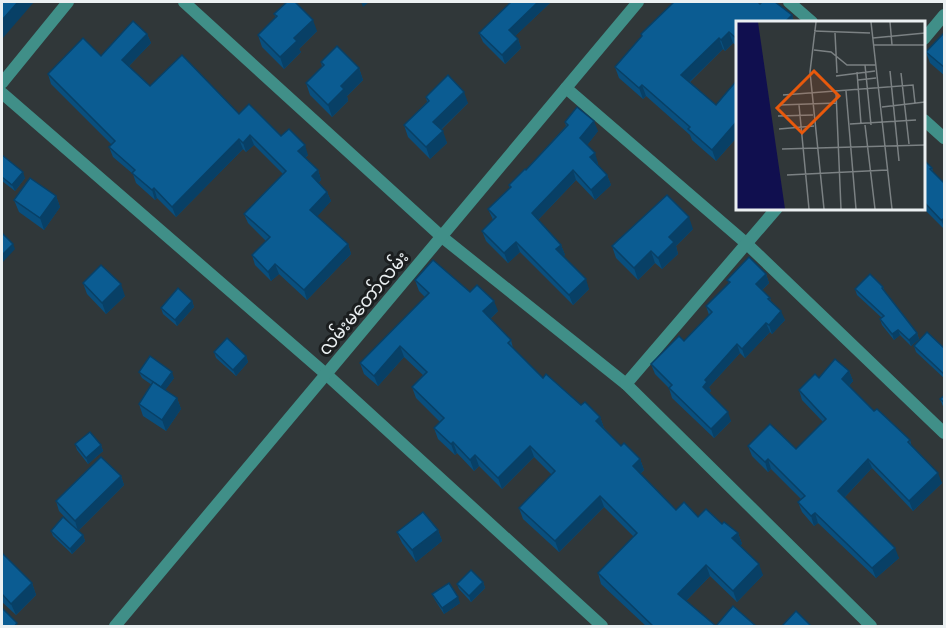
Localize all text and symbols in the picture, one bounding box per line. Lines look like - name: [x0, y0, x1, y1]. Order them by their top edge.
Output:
- inset map: [736, 21, 925, 210]
- street label: လမ်းမတော်လမ်း: [312, 246, 414, 360]

